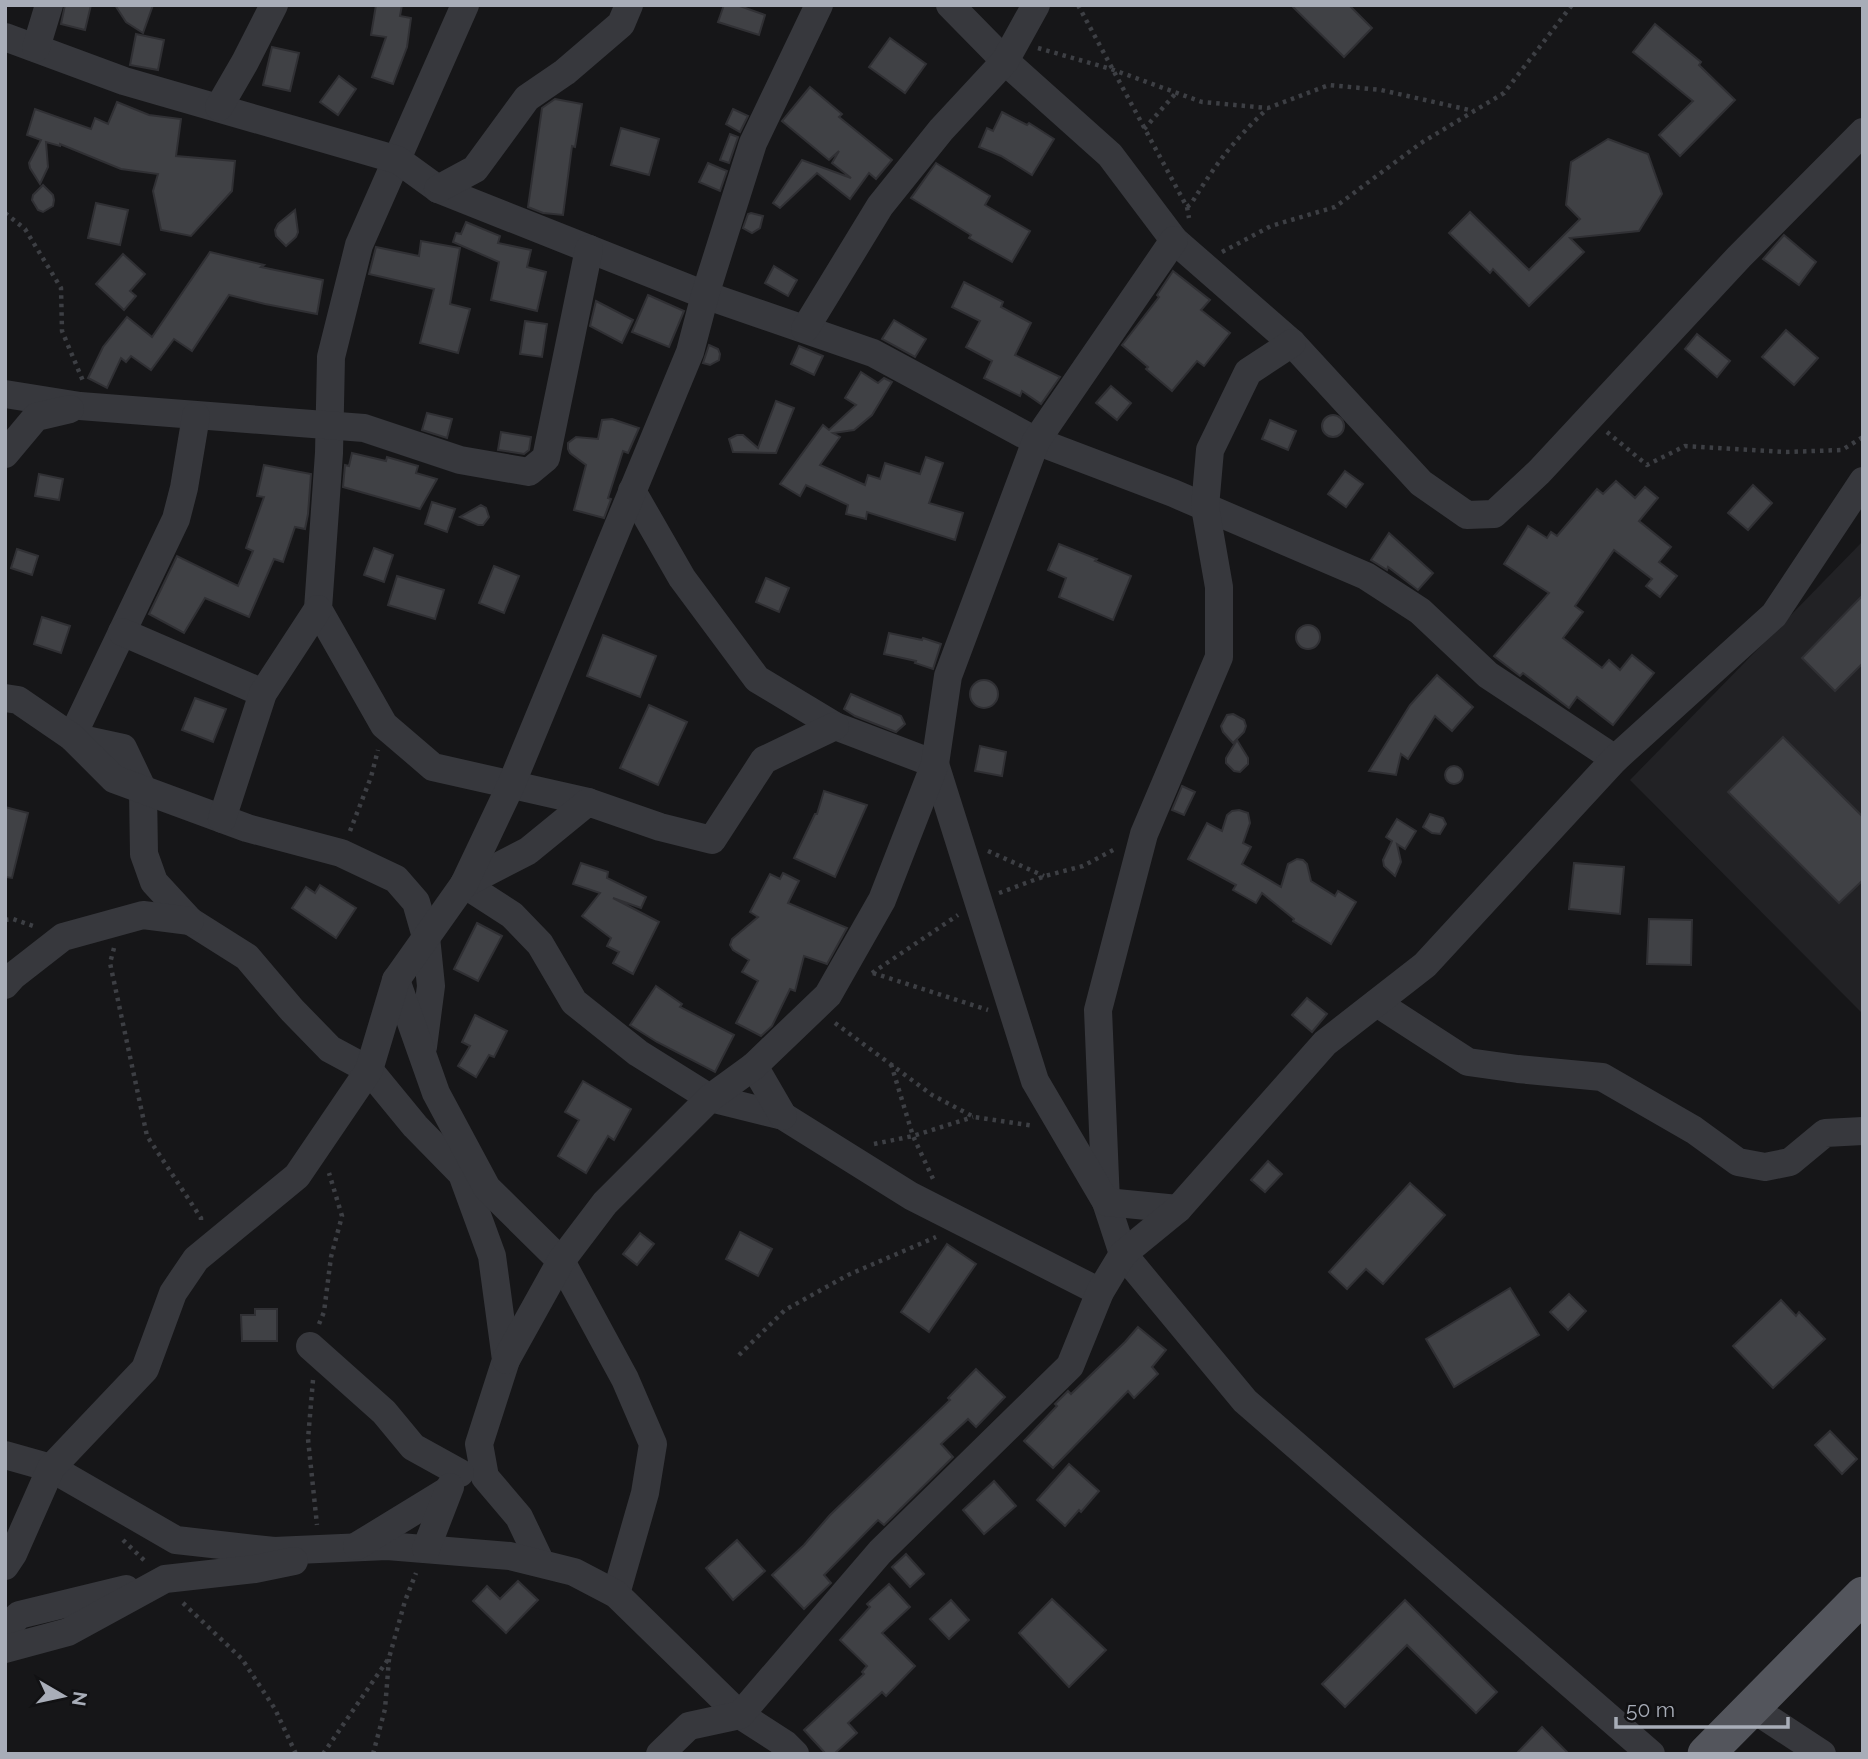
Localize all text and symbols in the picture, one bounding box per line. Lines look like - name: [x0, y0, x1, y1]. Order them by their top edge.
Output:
- north arrow: [28, 1661, 98, 1731]
- scale bar: [1616, 1686, 1787, 1730]
- text: N: [68, 1690, 92, 1708]
- text: 50 m: [1626, 1697, 1675, 1722]

